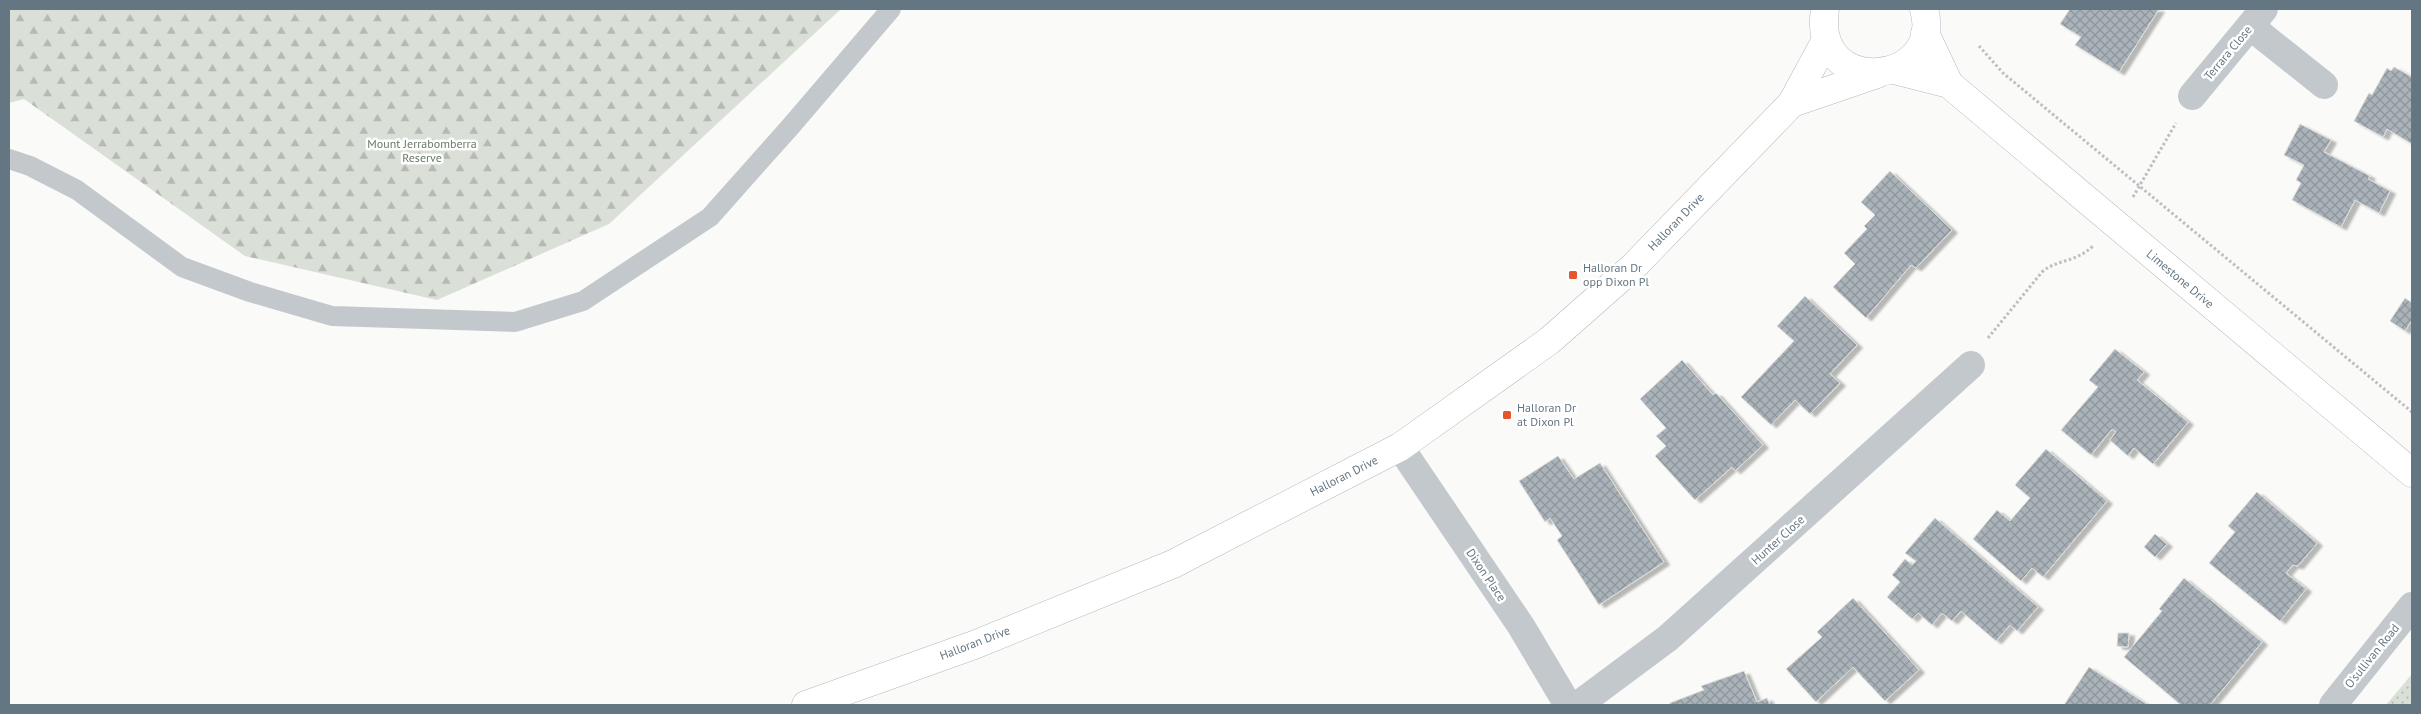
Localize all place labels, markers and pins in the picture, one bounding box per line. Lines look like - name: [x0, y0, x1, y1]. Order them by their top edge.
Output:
- place label: Halloran Dr opp Dixon Pl: [1583, 260, 1649, 289]
- marker: Halloran Dr opp Dixon Pl: [1567, 269, 1579, 281]
- place label: Halloran Dr at Dixon Pl: [1517, 400, 1576, 429]
- marker: Halloran Dr at Dixon Pl: [1501, 409, 1513, 421]

